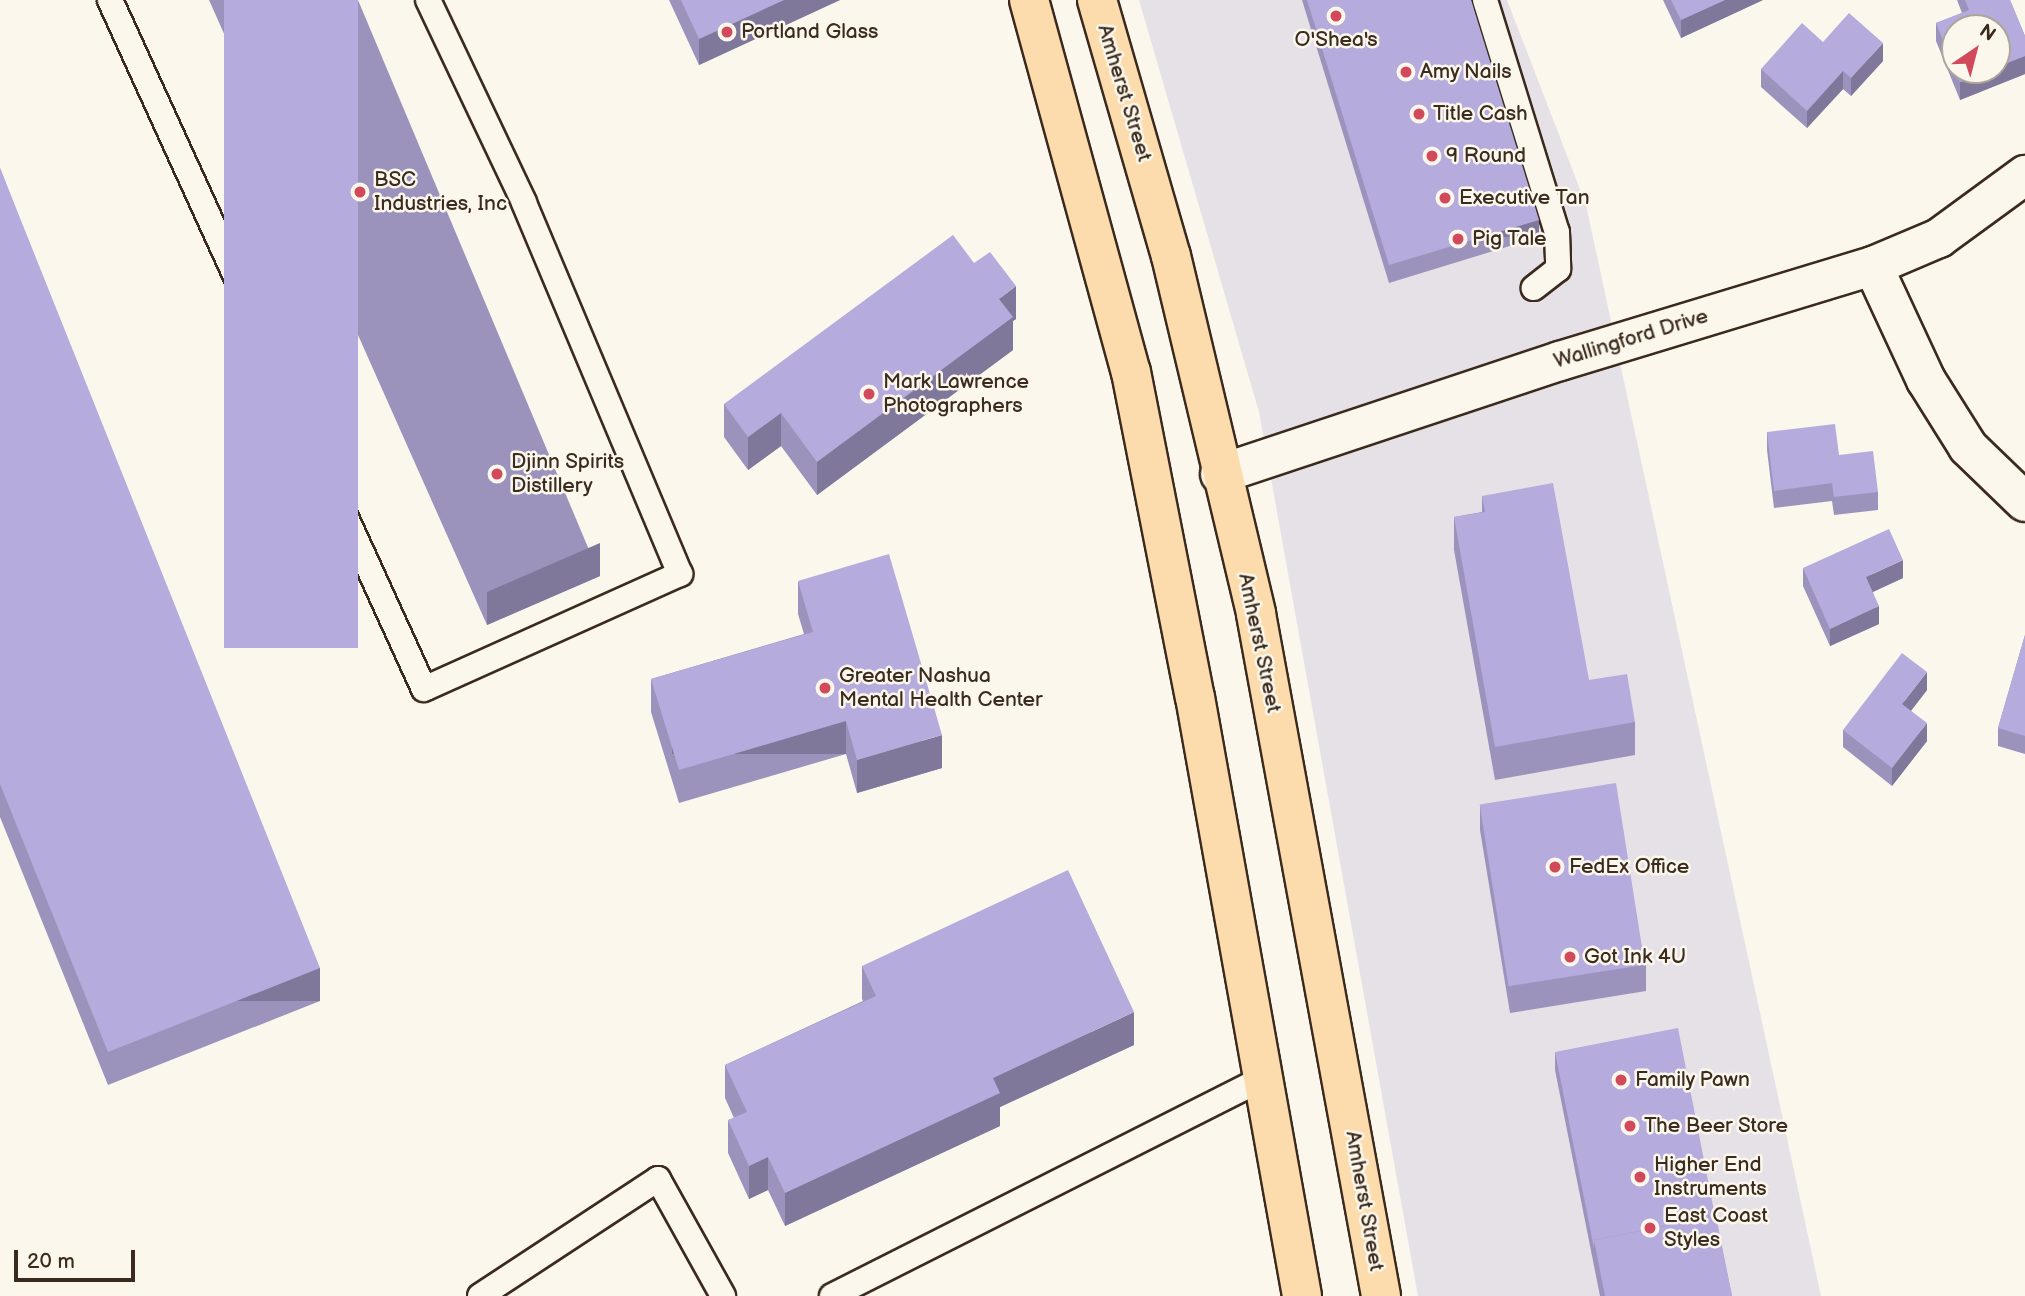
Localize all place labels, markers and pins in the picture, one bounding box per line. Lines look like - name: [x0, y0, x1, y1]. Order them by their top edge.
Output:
- marker: O'Shea's: [1328, 8, 1344, 24]
- place label: Portland Glass: [741, 19, 878, 45]
- marker: Portland Glass: [719, 24, 735, 40]
- place label: O'Shea's: [1294, 27, 1378, 53]
- place label: Amy Nails: [1420, 59, 1513, 85]
- marker: Amy Nails: [1398, 64, 1414, 80]
- place label: Title Cash: [1433, 101, 1528, 127]
- marker: Title Cash: [1411, 106, 1427, 122]
- place label: 9 Round: [1446, 143, 1526, 169]
- marker: 9 Round: [1424, 148, 1440, 164]
- place label: BSC Industries, Inc: [374, 167, 507, 217]
- marker: BSC Industries, Inc: [352, 184, 368, 200]
- place label: Executive Tan: [1459, 185, 1590, 211]
- marker: Executive Tan: [1437, 190, 1453, 206]
- place label: Pig Tale: [1472, 226, 1547, 252]
- marker: Pig Tale: [1450, 231, 1466, 247]
- place label: Mark Lawrence Photographers: [883, 369, 1029, 419]
- marker: Mark Lawrence Photographers: [861, 386, 877, 402]
- place label: Djinn Spirits Distillery: [511, 449, 625, 499]
- marker: Djinn Spirits Distillery: [489, 466, 505, 482]
- place label: Greater Nashua Mental Health Center: [839, 663, 1043, 713]
- marker: Greater Nashua Mental Health Center: [817, 680, 833, 696]
- place label: FedEx Office: [1569, 854, 1689, 880]
- marker: FedEx Office: [1547, 859, 1563, 875]
- place label: Got Ink 4U: [1584, 944, 1686, 970]
- marker: Got Ink 4U: [1562, 949, 1578, 965]
- place label: Family Pawn: [1635, 1067, 1751, 1093]
- marker: Family Pawn: [1613, 1072, 1629, 1088]
- place label: The Beer Store: [1644, 1113, 1788, 1139]
- marker: The Beer Store: [1622, 1118, 1638, 1134]
- place label: Higher End Instruments: [1654, 1152, 1767, 1202]
- marker: Higher End Instruments: [1632, 1169, 1648, 1185]
- place label: East Coast Styles: [1664, 1203, 1768, 1253]
- marker: East Coast Styles: [1642, 1220, 1658, 1236]

